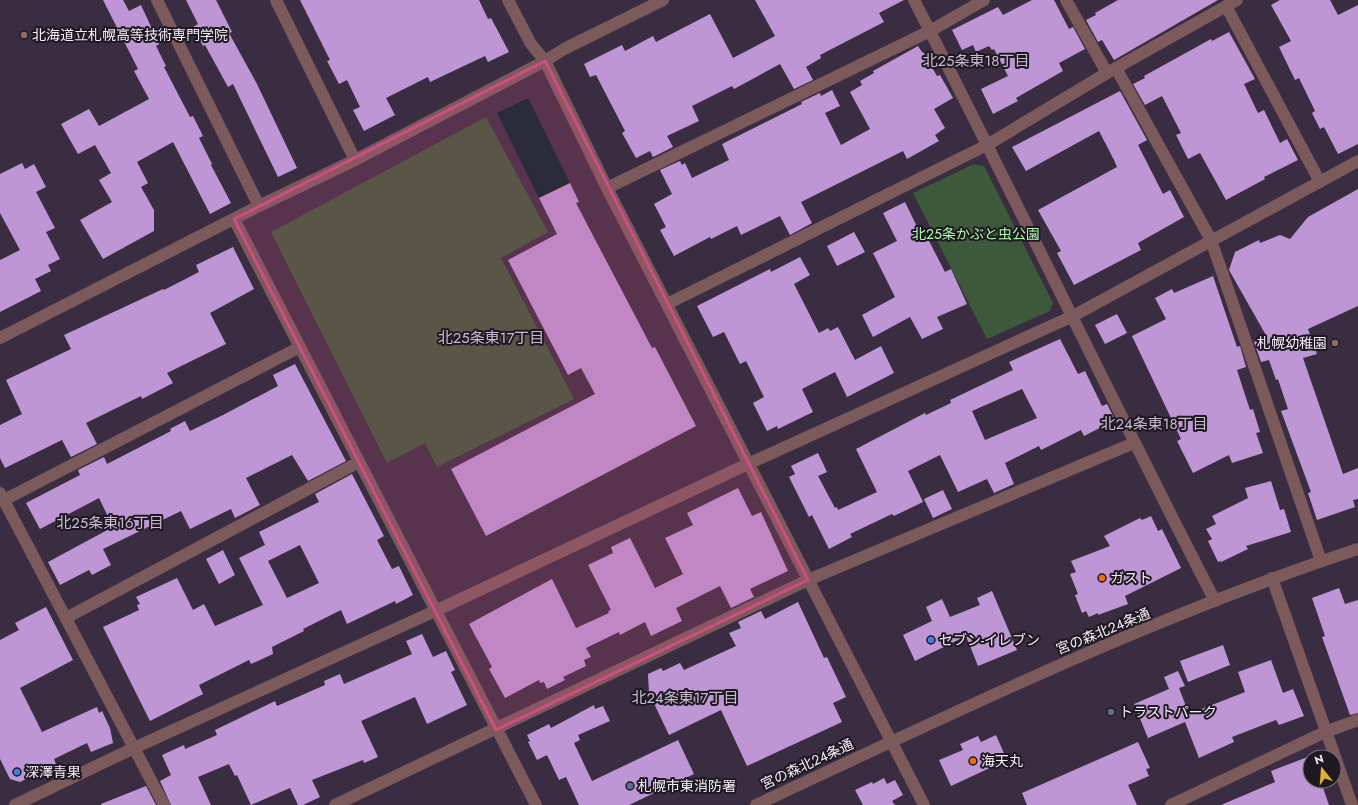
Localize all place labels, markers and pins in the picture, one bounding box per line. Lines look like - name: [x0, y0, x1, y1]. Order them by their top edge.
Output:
- place label: 北海道立札幌高等技術専門学院: [32, 25, 228, 45]
- marker: 北海道立札幌高等技術専門学院: [19, 30, 29, 40]
- place label: 札幌幼稚園: [1257, 333, 1327, 353]
- marker: 札幌幼稚園: [1330, 338, 1340, 348]
- place label: ガスト: [1110, 568, 1152, 588]
- marker: ガスト: [1097, 573, 1107, 583]
- place label: セブン-イレブン: [939, 630, 1040, 650]
- marker: セブン-イレブン: [926, 635, 936, 645]
- place label: トラストパーク: [1119, 702, 1217, 722]
- marker: トラストパーク: [1106, 707, 1116, 717]
- place label: 海天丸: [981, 751, 1023, 771]
- marker: 海天丸: [968, 756, 978, 766]
- place label: 深澤青果: [25, 762, 81, 782]
- marker: 深澤青果: [12, 767, 22, 777]
- place label: 札幌市東消防署: [638, 776, 736, 796]
- marker: 札幌市東消防署: [625, 781, 635, 791]

